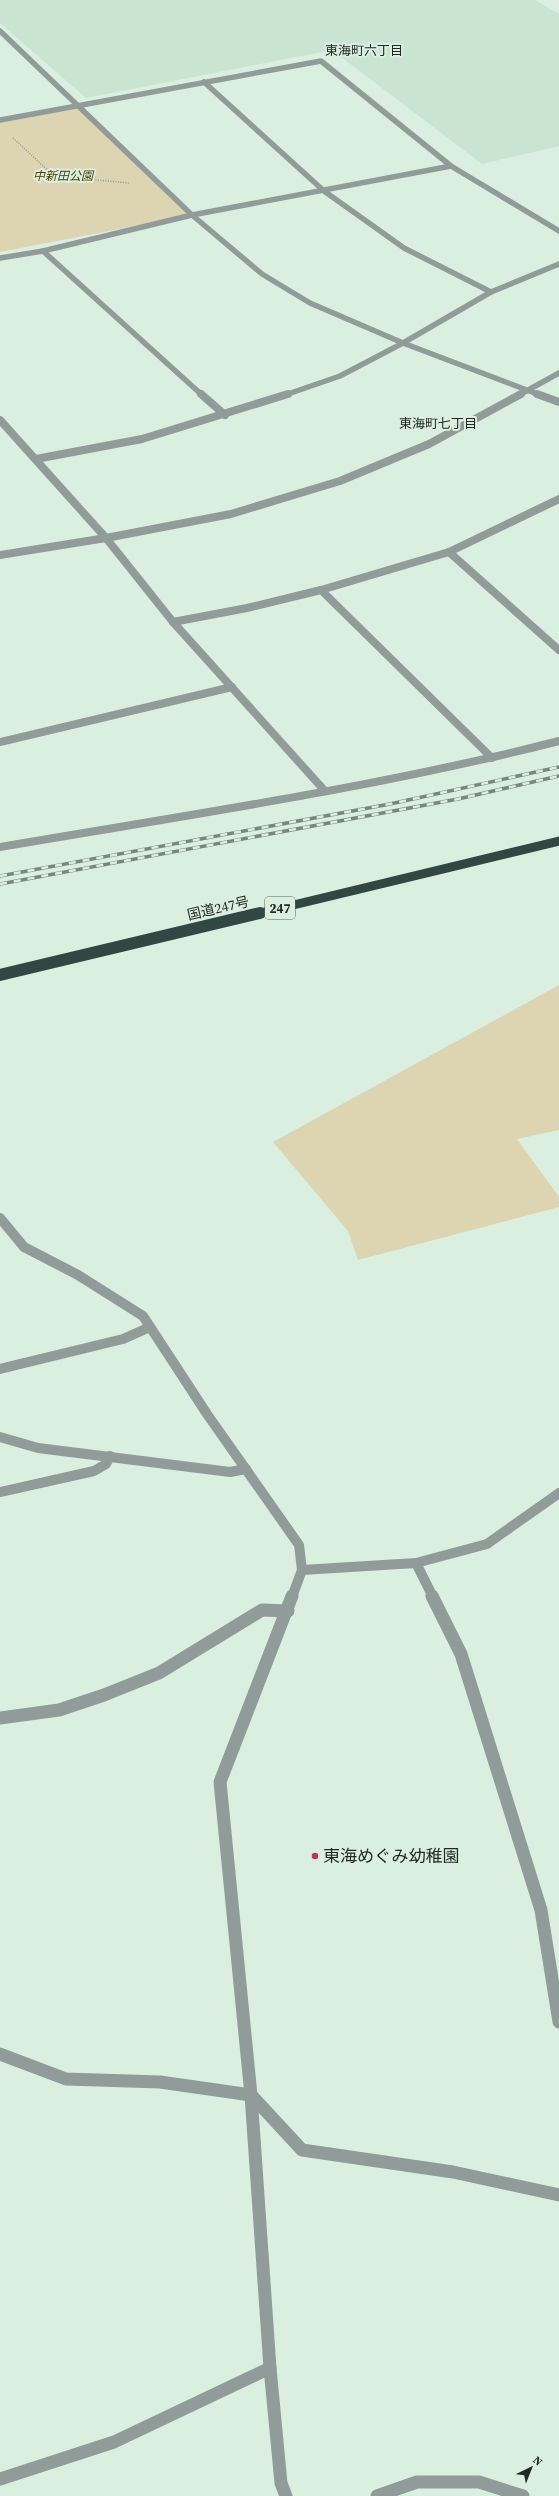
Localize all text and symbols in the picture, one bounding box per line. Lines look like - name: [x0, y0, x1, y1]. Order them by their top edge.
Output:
- district label: 東海町六丁目: [325, 42, 403, 59]
- park label: 中新田公園: [33, 168, 95, 184]
- district label: 東海町七丁目: [399, 415, 477, 432]
- street label: 国道247号: [185, 891, 251, 925]
- road number: 247: [265, 897, 295, 919]
- place label: 東海めぐみ幼稚園: [323, 1844, 460, 1868]
- marker: 東海めぐみ幼稚園: [310, 1851, 320, 1861]
- north arrow: [511, 2448, 551, 2488]
- text: N: [529, 2453, 546, 2469]

